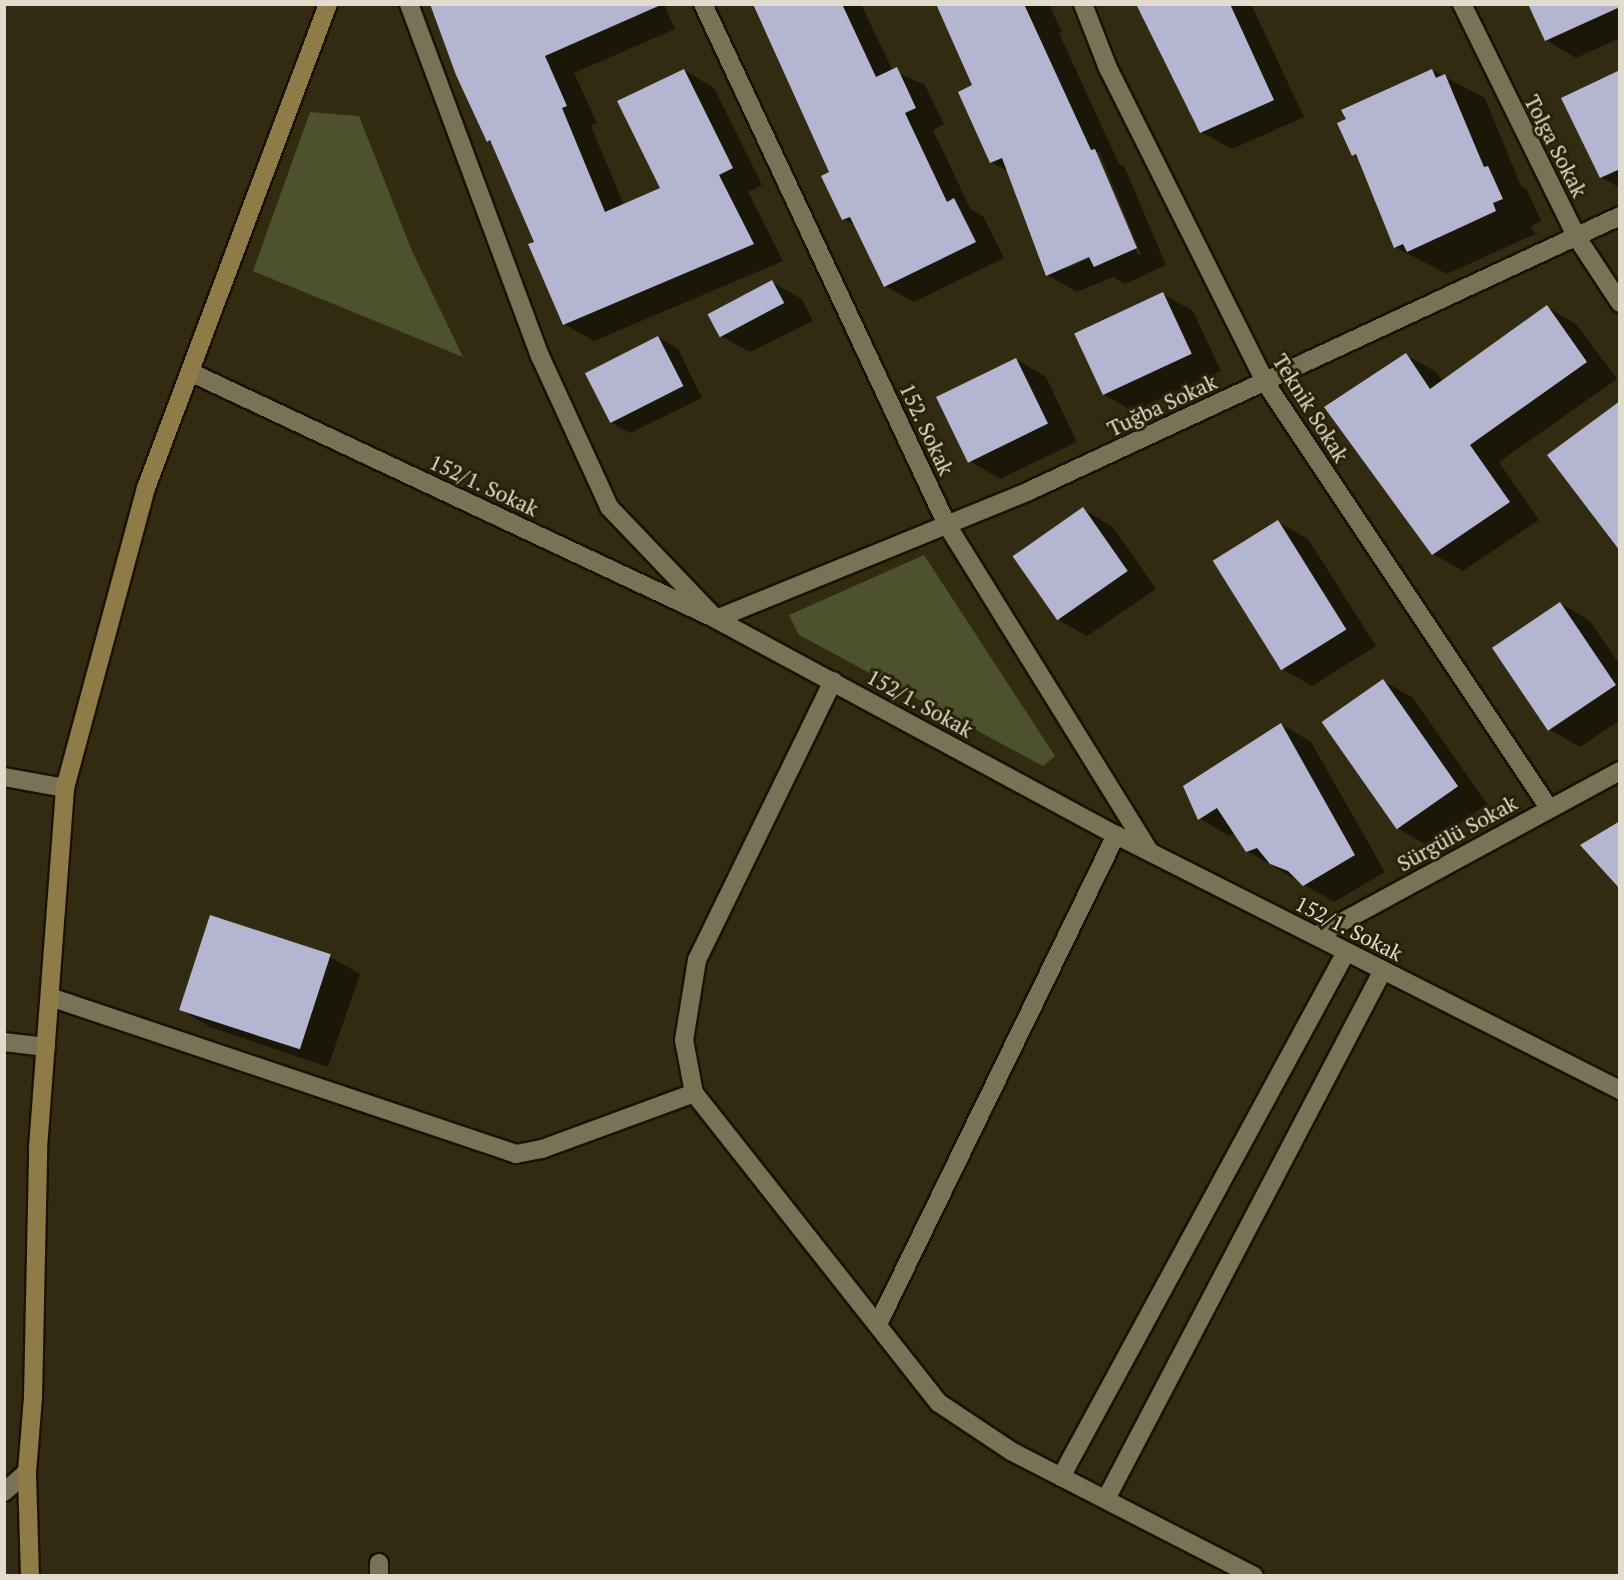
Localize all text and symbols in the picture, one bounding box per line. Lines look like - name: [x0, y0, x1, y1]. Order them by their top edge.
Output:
- street label: Tolga Sokak: [1519, 91, 1593, 201]
- street label: Teknik Sokak: [1268, 349, 1354, 467]
- street label: Tuğba Sokak: [1103, 369, 1221, 441]
- street label: 152. Sokak: [895, 379, 959, 479]
- street label: 152/1. Sokak: [425, 449, 543, 521]
- street label: 152/1. Sokak: [862, 663, 978, 743]
- street label: Sürgülü Sokak: [1393, 790, 1521, 876]
- street label: 152/1. Sokak: [1291, 890, 1407, 966]

